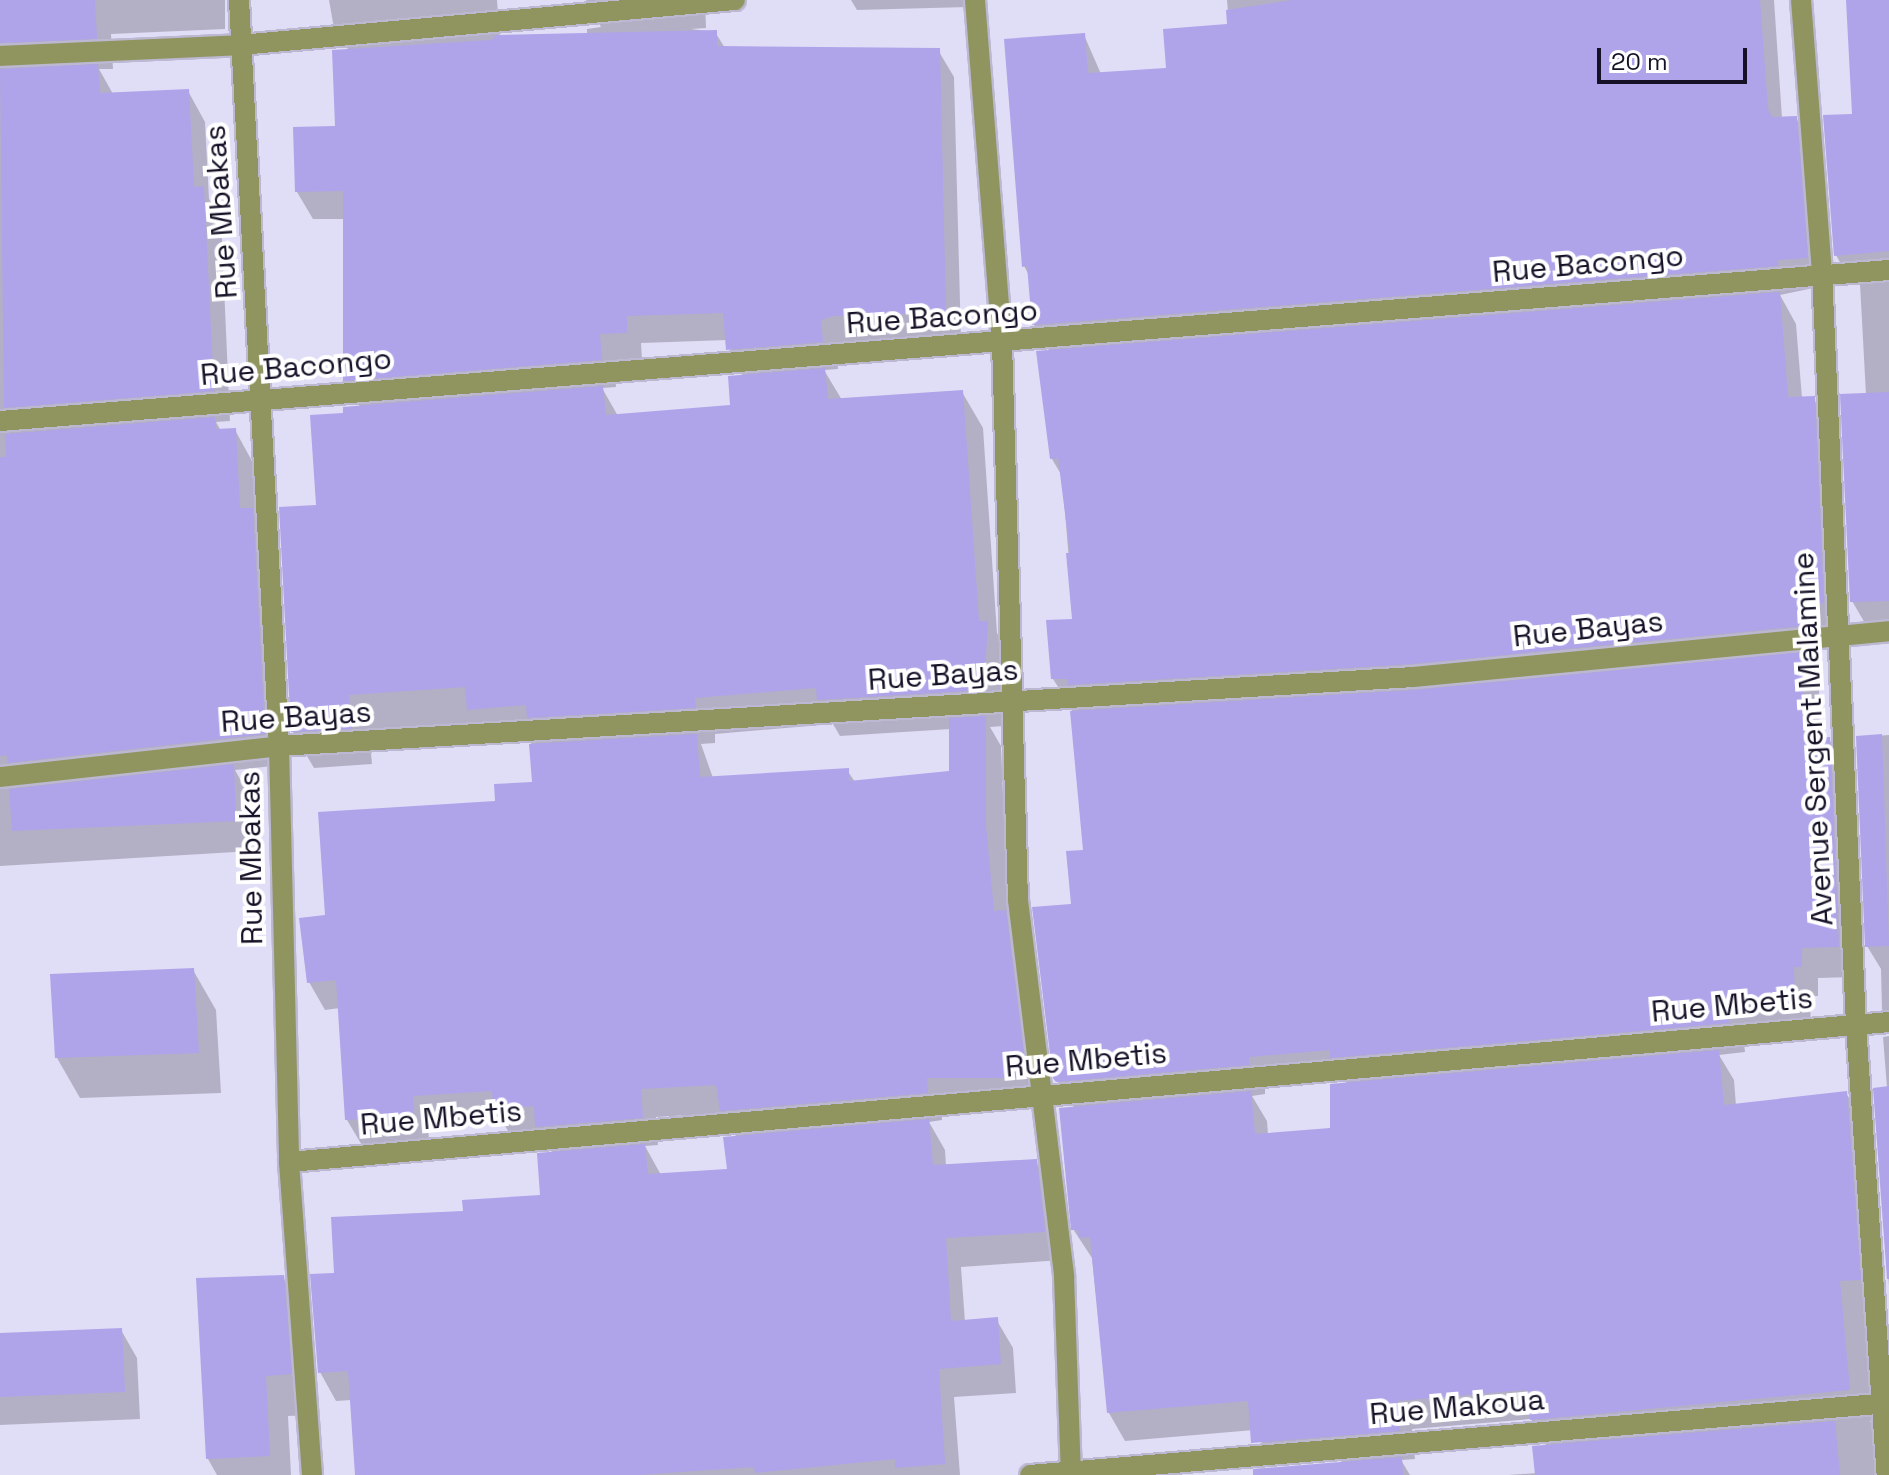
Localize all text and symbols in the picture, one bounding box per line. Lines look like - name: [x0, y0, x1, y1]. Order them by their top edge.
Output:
- scale bar: [1601, 32, 1751, 82]
- text: 20 m: [1611, 46, 1668, 77]
- street label: Rue Mbakas: [197, 124, 245, 300]
- street label: Rue Bacongo: [1491, 238, 1685, 290]
- street label: Rue Bacongo: [845, 292, 1039, 342]
- street label: Rue Bacongo: [199, 341, 393, 393]
- street label: Avenue Sergent Malamine: [1785, 551, 1841, 927]
- street label: Rue Bayas: [1511, 603, 1665, 655]
- street label: Rue Bayas: [867, 652, 1019, 698]
- street label: Rue Bayas: [220, 694, 372, 740]
- street label: Rue Mbakas: [231, 771, 271, 945]
- street label: Rue Mbetis: [1650, 980, 1814, 1030]
- street label: Rue Mbetis: [1004, 1035, 1168, 1085]
- street label: Rue Mbetis: [359, 1093, 523, 1143]
- street label: Rue Makoua: [1368, 1381, 1546, 1433]

